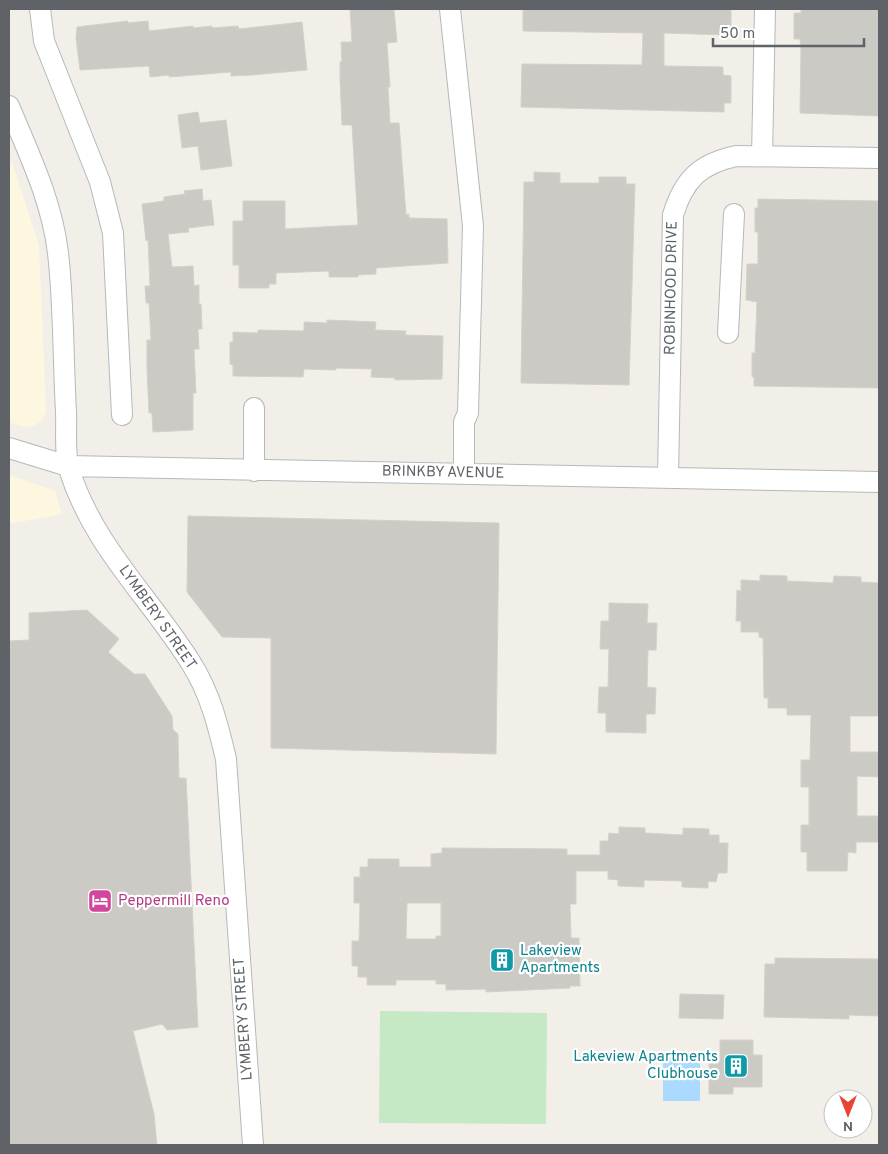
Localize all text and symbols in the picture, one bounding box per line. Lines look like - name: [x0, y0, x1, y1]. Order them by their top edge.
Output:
- scale bar: [713, 15, 864, 47]
- text: 50 m: [720, 25, 755, 44]
- street label: ROBINHOOD DRIVE: [661, 221, 683, 355]
- street label: BRINKBY AVENUE: [382, 462, 504, 484]
- street label: LYMBERY STREET: [114, 562, 200, 674]
- hotel icon: Peppermill Reno: [87, 888, 113, 914]
- place label: Peppermill Reno: [118, 892, 230, 911]
- place label: Lakeview Apartments: [520, 942, 600, 978]
- building icon: Lakeview Apartments: [489, 947, 515, 973]
- street label: LYMBERY STREET: [230, 957, 258, 1081]
- place label: Lakeview Apartments Clubhouse: [573, 1048, 718, 1084]
- building icon: Lakeview Apartments Clubhouse: [723, 1053, 749, 1079]
- north arrow: [823, 1089, 873, 1139]
- text: N: [843, 1117, 853, 1134]

